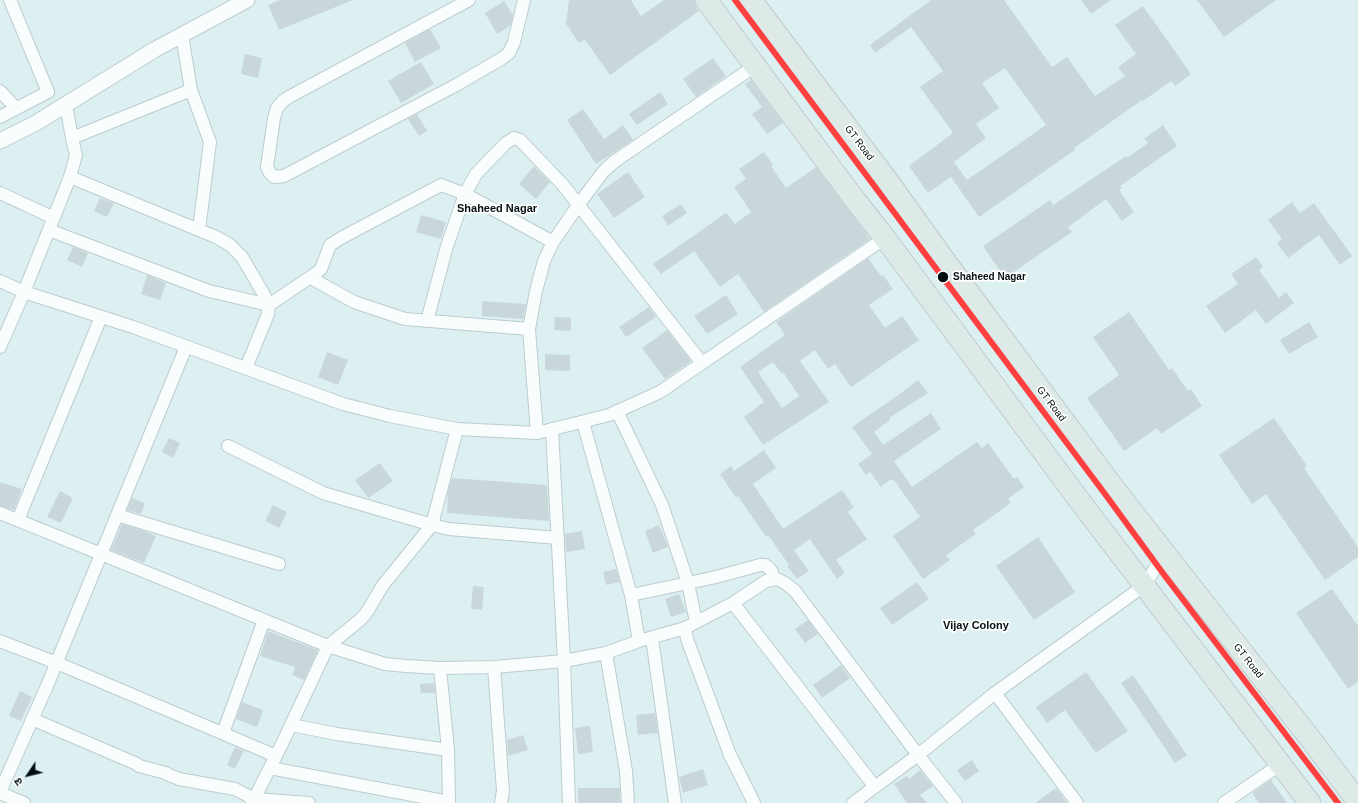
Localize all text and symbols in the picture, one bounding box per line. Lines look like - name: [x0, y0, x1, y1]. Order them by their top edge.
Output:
- street label: GT Road: [842, 123, 876, 163]
- district label: Shaheed Nagar: [457, 202, 537, 216]
- marker: Shaheed Nagar: [936, 270, 950, 284]
- place label: Shaheed Nagar: [953, 271, 1026, 283]
- street label: GT Road: [1034, 384, 1068, 424]
- district label: Vijay Colony: [943, 619, 1009, 633]
- street label: GT Road: [1231, 641, 1265, 681]
- north arrow: [8, 755, 48, 795]
- text: उ: [11, 776, 25, 788]

